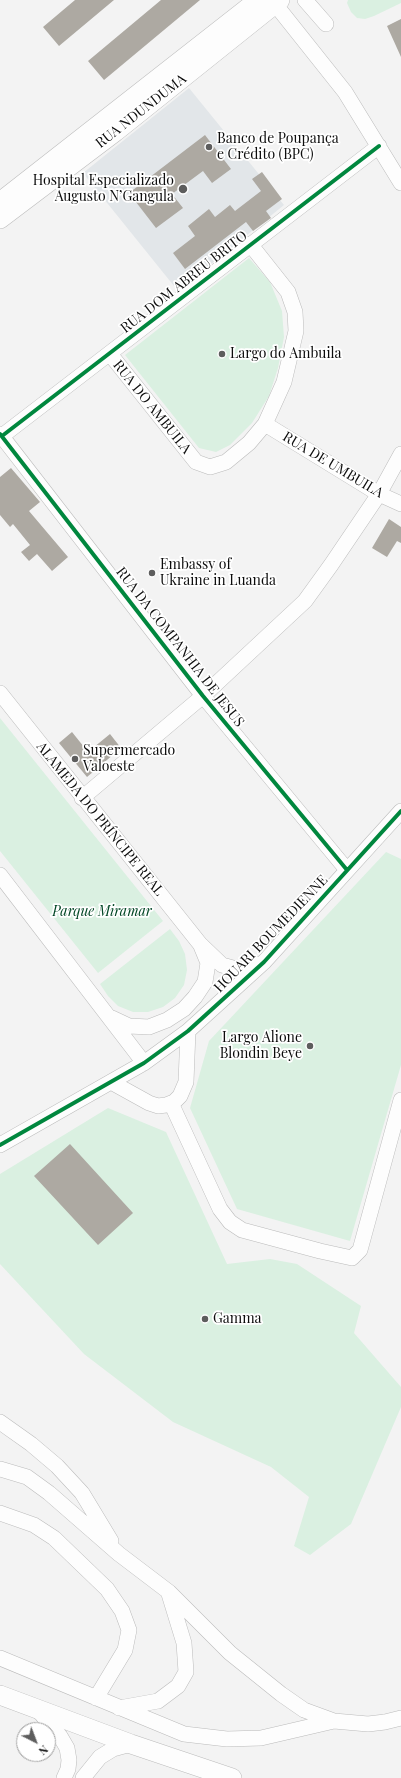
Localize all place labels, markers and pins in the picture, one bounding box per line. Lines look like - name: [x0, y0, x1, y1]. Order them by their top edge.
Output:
- place label: Banco de Poupança e Crédito (BPC): [217, 131, 339, 164]
- marker: Banco de Poupança e Crédito (BPC): [204, 142, 214, 152]
- place label: Hospital Especializado Augusto N’Gangula: [33, 173, 174, 206]
- marker: Hospital Especializado Augusto N’Gangula: [177, 183, 189, 195]
- place label: Largo do Ambuila: [230, 346, 341, 362]
- marker: Largo do Ambuila: [217, 349, 227, 359]
- place label: Embassy of Ukraine in Luanda: [160, 557, 276, 590]
- marker: Embassy of Ukraine in Luanda: [147, 568, 157, 578]
- place label: Supermercado Valoeste: [83, 743, 175, 776]
- marker: Supermercado Valoeste: [70, 754, 80, 764]
- place label: Largo Alione Blondin Beye: [220, 1030, 302, 1062]
- marker: Largo Alione Blondin Beye: [305, 1041, 315, 1051]
- place label: Gamma: [213, 1311, 262, 1327]
- marker: Gamma: [200, 1314, 210, 1324]

